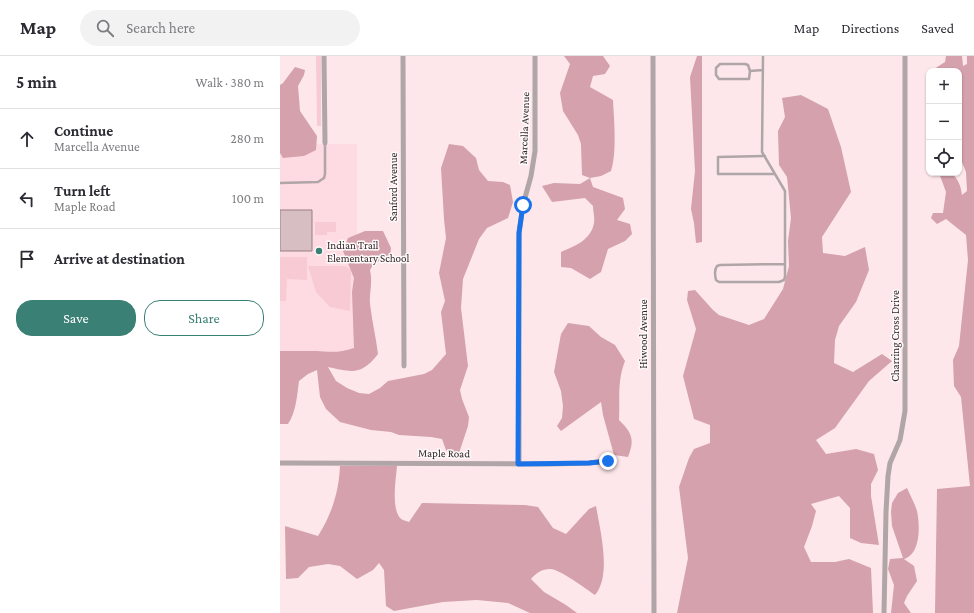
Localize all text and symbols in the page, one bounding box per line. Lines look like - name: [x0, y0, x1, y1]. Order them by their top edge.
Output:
- search box: [80, 10, 360, 46]
- text: Map: [20, 17, 56, 38]
- icon: search: [94, 17, 116, 39]
- text: Search here: [126, 20, 195, 36]
- text: Map: [794, 20, 819, 36]
- text: Directions: [841, 20, 899, 36]
- text: Saved: [921, 20, 954, 36]
- map controls: [926, 68, 962, 176]
- button: +: [926, 68, 962, 104]
- text: 5 min: [16, 73, 57, 92]
- text: Walk · 380 m: [196, 75, 264, 90]
- street label: Marcella Avenue: [517, 91, 531, 164]
- button: −: [926, 104, 962, 140]
- text: Continue: [54, 123, 113, 139]
- icon: ahead: [16, 128, 38, 150]
- text: 280 m: [231, 131, 264, 146]
- text: Marcella Avenue: [54, 139, 140, 154]
- button: locate: [926, 140, 962, 176]
- street label: Sanford Avenue: [387, 152, 399, 221]
- text: Turn left: [54, 183, 110, 199]
- icon: left: [16, 188, 38, 210]
- text: 100 m: [232, 191, 264, 206]
- route start: [514, 196, 532, 214]
- text: Maple Road: [54, 199, 116, 214]
- place label: Indian Trail Elementary School: [327, 239, 410, 265]
- marker: Indian Trail Elementary School: [314, 246, 324, 256]
- icon: arrive: [16, 248, 38, 270]
- text: Arrive at destination: [54, 251, 185, 267]
- street label: Charring Cross Drive: [889, 290, 902, 382]
- street label: Hiwood Avenue: [637, 299, 649, 369]
- button: Save: [16, 300, 136, 336]
- button: Share: [144, 300, 264, 336]
- street label: Maple Road: [418, 447, 470, 460]
- route end: [599, 452, 617, 470]

